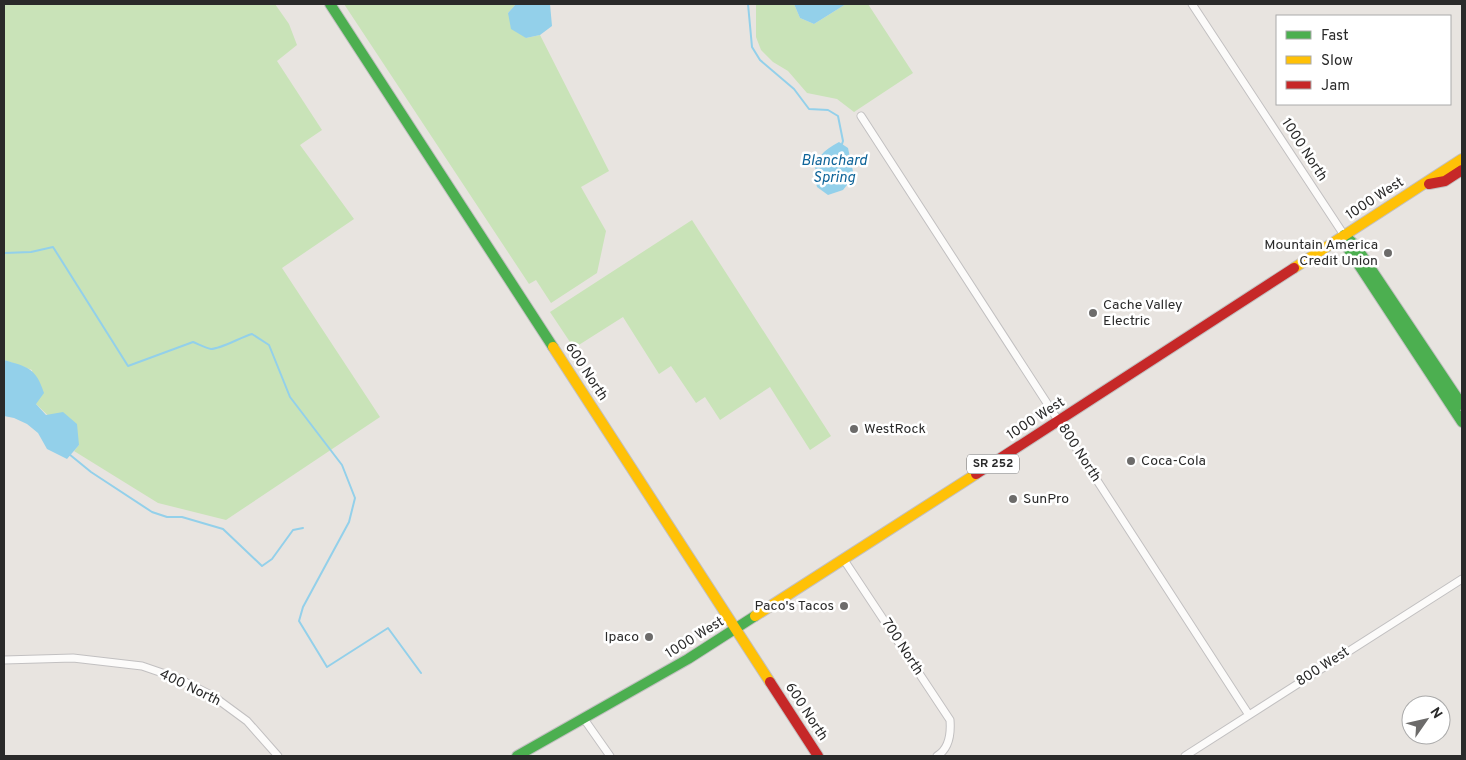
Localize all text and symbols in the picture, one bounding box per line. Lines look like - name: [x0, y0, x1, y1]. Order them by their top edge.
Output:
- legend: [1276, 15, 1451, 105]
- text: Fast: [1321, 27, 1349, 46]
- text: Slow: [1321, 52, 1353, 71]
- text: Jam: [1321, 77, 1350, 96]
- street label: 1000 North: [1277, 115, 1331, 185]
- water label: Blanchard Spring: [801, 152, 868, 188]
- street label: 1000 West: [1343, 174, 1407, 224]
- place label: Mountain America Credit Union: [1264, 237, 1378, 270]
- marker: Mountain America Credit Union: [1382, 247, 1394, 259]
- place label: Cache Valley Electric: [1103, 297, 1183, 330]
- marker: Cache Valley Electric: [1087, 307, 1099, 319]
- street label: 600 North: [561, 340, 611, 404]
- street label: 1000 West: [1004, 394, 1068, 444]
- place label: WestRock: [864, 421, 926, 438]
- street label: 800 North: [1054, 421, 1104, 485]
- marker: WestRock: [848, 423, 860, 435]
- place label: Coca-Cola: [1141, 453, 1206, 470]
- road number: SR 252: [967, 454, 1019, 474]
- marker: Coca-Cola: [1125, 455, 1137, 467]
- place label: SunPro: [1023, 491, 1069, 508]
- marker: SunPro: [1007, 493, 1019, 505]
- place label: Paco's Tacos: [754, 598, 834, 615]
- marker: Paco's Tacos: [838, 600, 850, 612]
- street label: 1000 West: [663, 613, 727, 663]
- street label: 700 North: [877, 615, 927, 679]
- place label: Ipaco: [604, 629, 639, 646]
- marker: Ipaco: [643, 631, 655, 643]
- street label: 800 West: [1293, 644, 1353, 690]
- street label: 400 North: [157, 666, 223, 710]
- street label: 600 North: [781, 680, 831, 744]
- north arrow: [1401, 695, 1451, 745]
- text: N: [1426, 705, 1445, 722]

